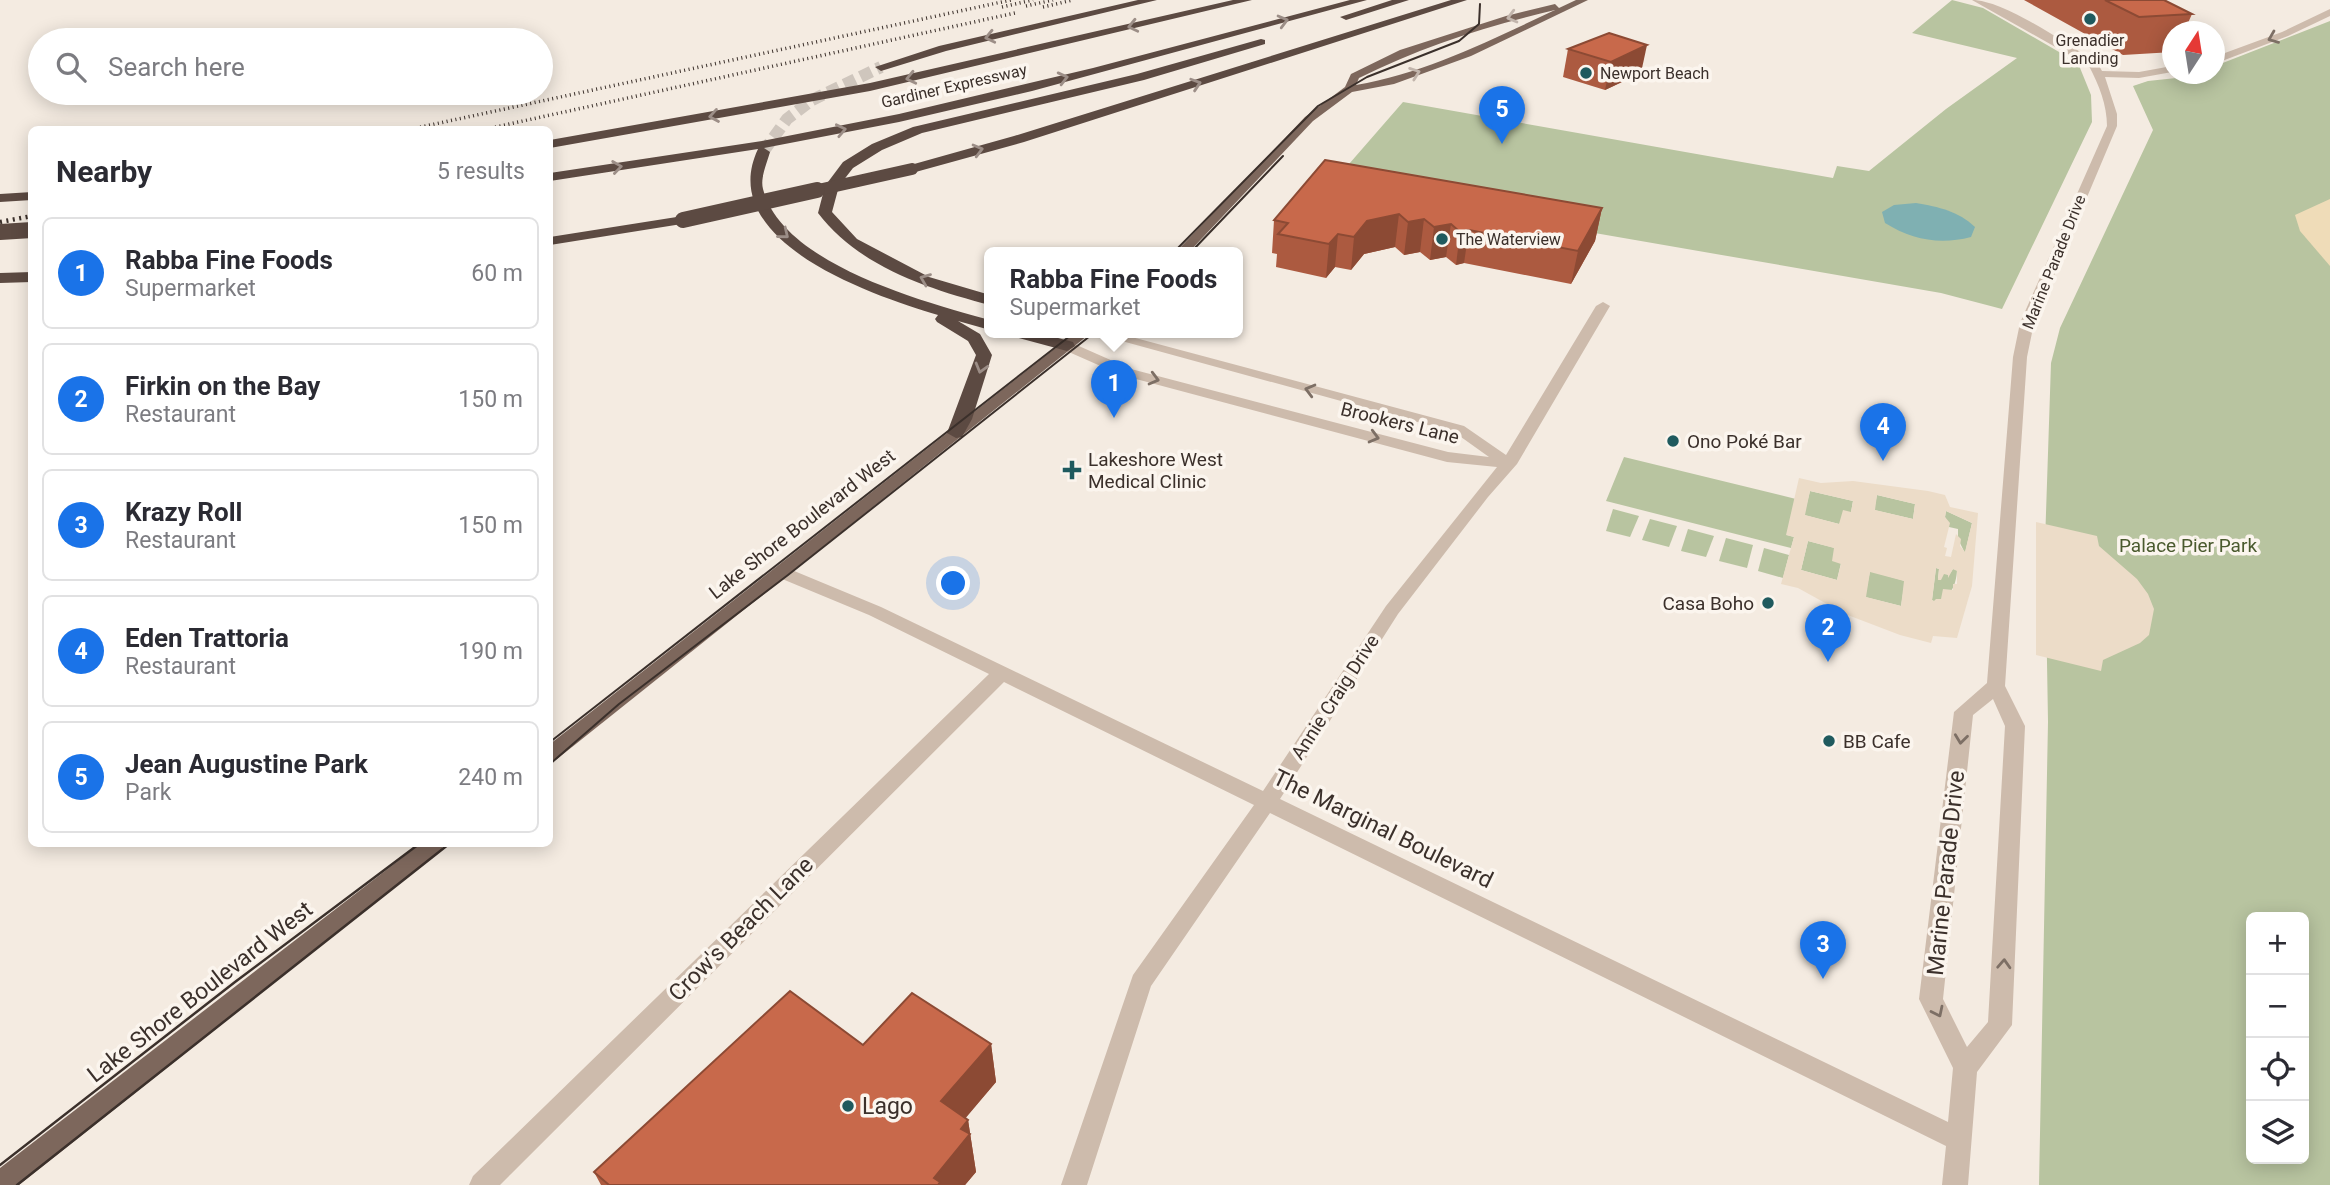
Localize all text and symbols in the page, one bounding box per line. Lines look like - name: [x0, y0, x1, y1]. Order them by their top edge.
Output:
- one-way arrow: [1507, 9, 1519, 23]
- marker: Grenadier Landing: [2082, 11, 2098, 27]
- one-way arrow: [1277, 15, 1289, 29]
- one-way arrow: [1127, 18, 1139, 33]
- north arrow: [2162, 21, 2225, 84]
- search box: [28, 28, 553, 105]
- one-way arrow: [984, 29, 996, 43]
- one-way arrow: [2268, 30, 2280, 44]
- place label: Grenadier Landing: [2055, 31, 2125, 68]
- icon: search: [52, 48, 90, 86]
- text: Search here: [108, 52, 245, 82]
- street label: Gardiner Expressway: [879, 60, 1029, 112]
- place label: Newport Beach: [1600, 64, 1709, 83]
- marker: Newport Beach: [1578, 65, 1594, 81]
- one-way arrow: [1408, 67, 1421, 81]
- one-way arrow: [905, 69, 917, 84]
- one-way arrow: [1057, 72, 1069, 86]
- one-way arrow: [1189, 78, 1201, 93]
- pin: 5: [1479, 86, 1525, 144]
- one-way arrow: [708, 108, 720, 123]
- one-way arrow: [835, 123, 847, 138]
- one-way arrow: [972, 144, 984, 159]
- text: Nearby: [56, 154, 152, 189]
- text: 5 results: [437, 158, 525, 185]
- one-way arrow: [611, 160, 623, 175]
- street label: Marine Parade Drive: [2018, 192, 2090, 332]
- one-way arrow: [776, 226, 789, 238]
- place label: The Waterview: [1456, 230, 1561, 249]
- marker: The Waterview: [1434, 231, 1450, 247]
- text: Rabba Fine Foods: [125, 245, 333, 275]
- popup: [984, 247, 1243, 338]
- text: 1: [74, 260, 88, 287]
- text: 60 m: [471, 260, 523, 287]
- text: Rabba Fine Foods: [1010, 264, 1217, 294]
- one-way arrow: [919, 274, 931, 288]
- text: Supermarket: [125, 275, 256, 302]
- text: Supermarket: [1010, 294, 1140, 321]
- pin: 1: [1091, 360, 1137, 418]
- one-way arrow: [974, 362, 989, 374]
- text: Firkin on the Bay: [125, 371, 320, 401]
- one-way arrow: [1147, 371, 1159, 386]
- one-way arrow: [1304, 383, 1316, 398]
- text: 2: [74, 386, 88, 413]
- text: 150 m: [458, 386, 523, 413]
- street label: Brookers Lane: [1338, 397, 1462, 449]
- text: Restaurant: [125, 401, 236, 428]
- pin: 4: [1860, 403, 1906, 461]
- one-way arrow: [1367, 429, 1379, 444]
- place label: Ono Poké Bar: [1687, 430, 1802, 453]
- marker: Ono Poké Bar: [1665, 433, 1681, 449]
- street label: Lake Shore Boulevard West: [704, 444, 900, 604]
- place label: Lakeshore West Medical Clinic: [1088, 448, 1223, 493]
- marker: Lakeshore West Medical Clinic: [1062, 460, 1082, 480]
- text: Krazy Roll: [125, 497, 242, 527]
- text: 3: [74, 512, 88, 539]
- text: 150 m: [458, 512, 523, 539]
- text: Restaurant: [125, 527, 236, 554]
- park label: Palace Pier Park: [2119, 534, 2257, 557]
- your location: [936, 566, 970, 600]
- place label: Casa Boho: [1662, 592, 1754, 615]
- marker: Casa Boho: [1760, 595, 1776, 611]
- pin: 2: [1805, 604, 1851, 662]
- text: Eden Trattoria: [125, 623, 289, 653]
- street label: Annie Craig Drive: [1286, 630, 1384, 764]
- text: 4: [74, 638, 88, 665]
- text: 190 m: [458, 638, 523, 665]
- text: Restaurant: [125, 653, 236, 680]
- place label: BB Cafe: [1843, 730, 1911, 753]
- marker: BB Cafe: [1821, 733, 1837, 749]
- one-way arrow: [1953, 733, 1968, 744]
- text: Jean Augustine Park: [125, 749, 368, 779]
- text: 5: [74, 764, 88, 791]
- text: 240 m: [458, 764, 523, 791]
- street label: The Marginal Boulevard: [1269, 764, 1497, 894]
- street label: Marine Parade Drive: [1922, 769, 1970, 977]
- text: Park: [125, 779, 171, 806]
- street label: Crow's Beach Lane: [663, 851, 819, 1007]
- street label: Lake Shore Boulevard West: [82, 896, 318, 1088]
- map controls: [2246, 912, 2309, 1164]
- button: +: [2246, 912, 2309, 975]
- pin: 3: [1800, 921, 1846, 979]
- one-way arrow: [1996, 958, 2011, 969]
- button: −: [2246, 975, 2309, 1038]
- one-way arrow: [1929, 1005, 1943, 1017]
- button: locate: [2246, 1038, 2309, 1101]
- place label: Lago: [862, 1093, 913, 1120]
- marker: Lago: [840, 1098, 856, 1114]
- button: layers: [2246, 1101, 2309, 1164]

